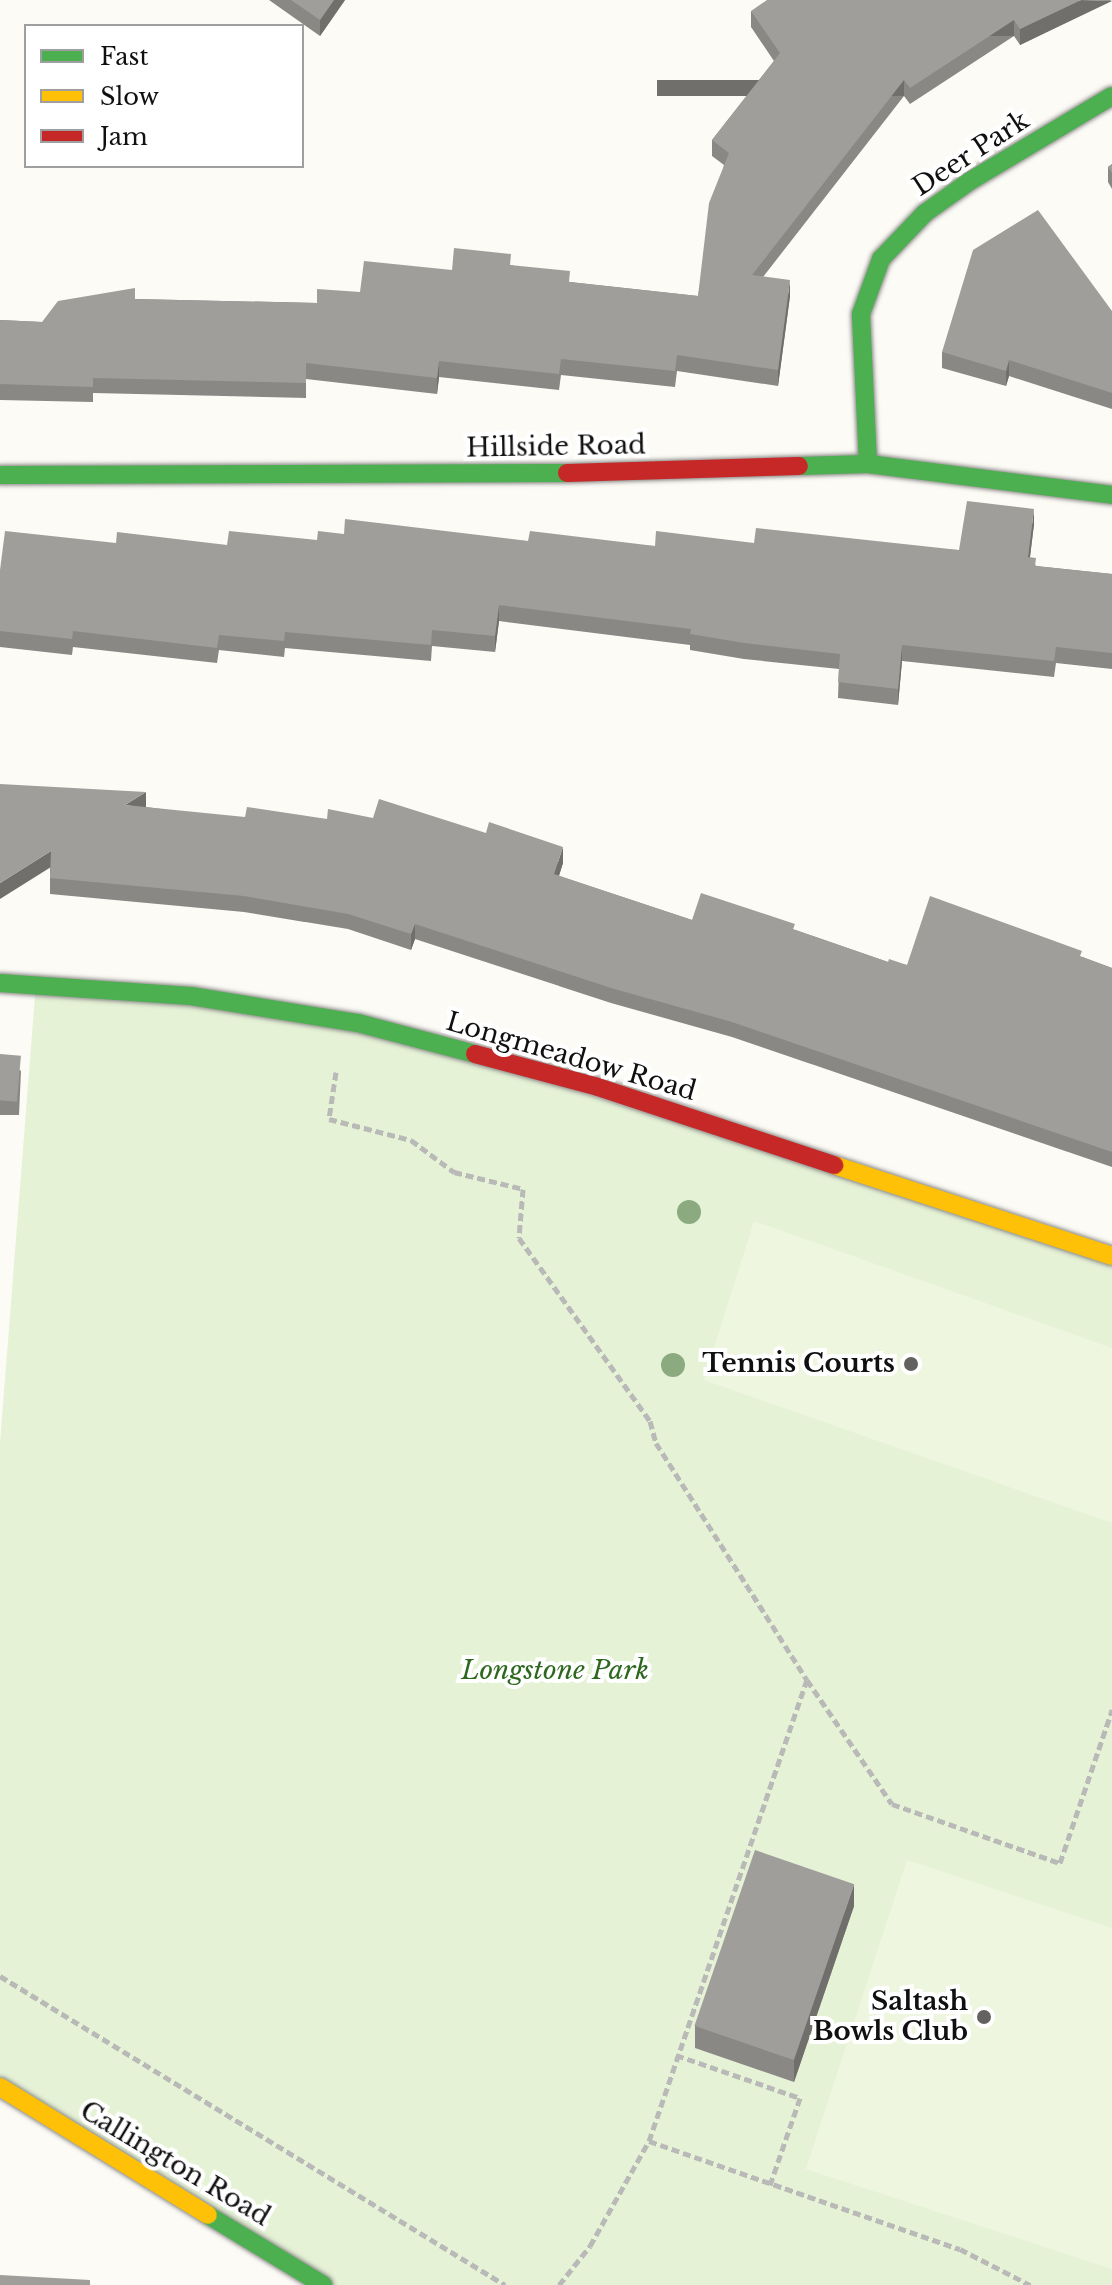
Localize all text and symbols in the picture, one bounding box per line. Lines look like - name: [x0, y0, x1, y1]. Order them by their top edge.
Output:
- legend: [24, 24, 304, 168]
- text: Fast: [100, 42, 148, 71]
- text: Slow: [100, 82, 159, 111]
- street label: Deer Park: [907, 105, 1035, 203]
- text: Jam: [100, 122, 148, 151]
- street label: Hillside Road: [466, 430, 646, 464]
- street label: Longmeadow Road: [442, 1006, 700, 1108]
- place label: Tennis Courts: [702, 1348, 895, 1380]
- marker: Tennis Courts: [902, 1355, 920, 1373]
- park label: Longstone Park: [461, 1655, 649, 1687]
- place label: Saltash Bowls Club: [813, 1986, 968, 2048]
- marker: Saltash Bowls Club: [975, 2008, 993, 2026]
- street label: Callington Road: [74, 2095, 276, 2233]

